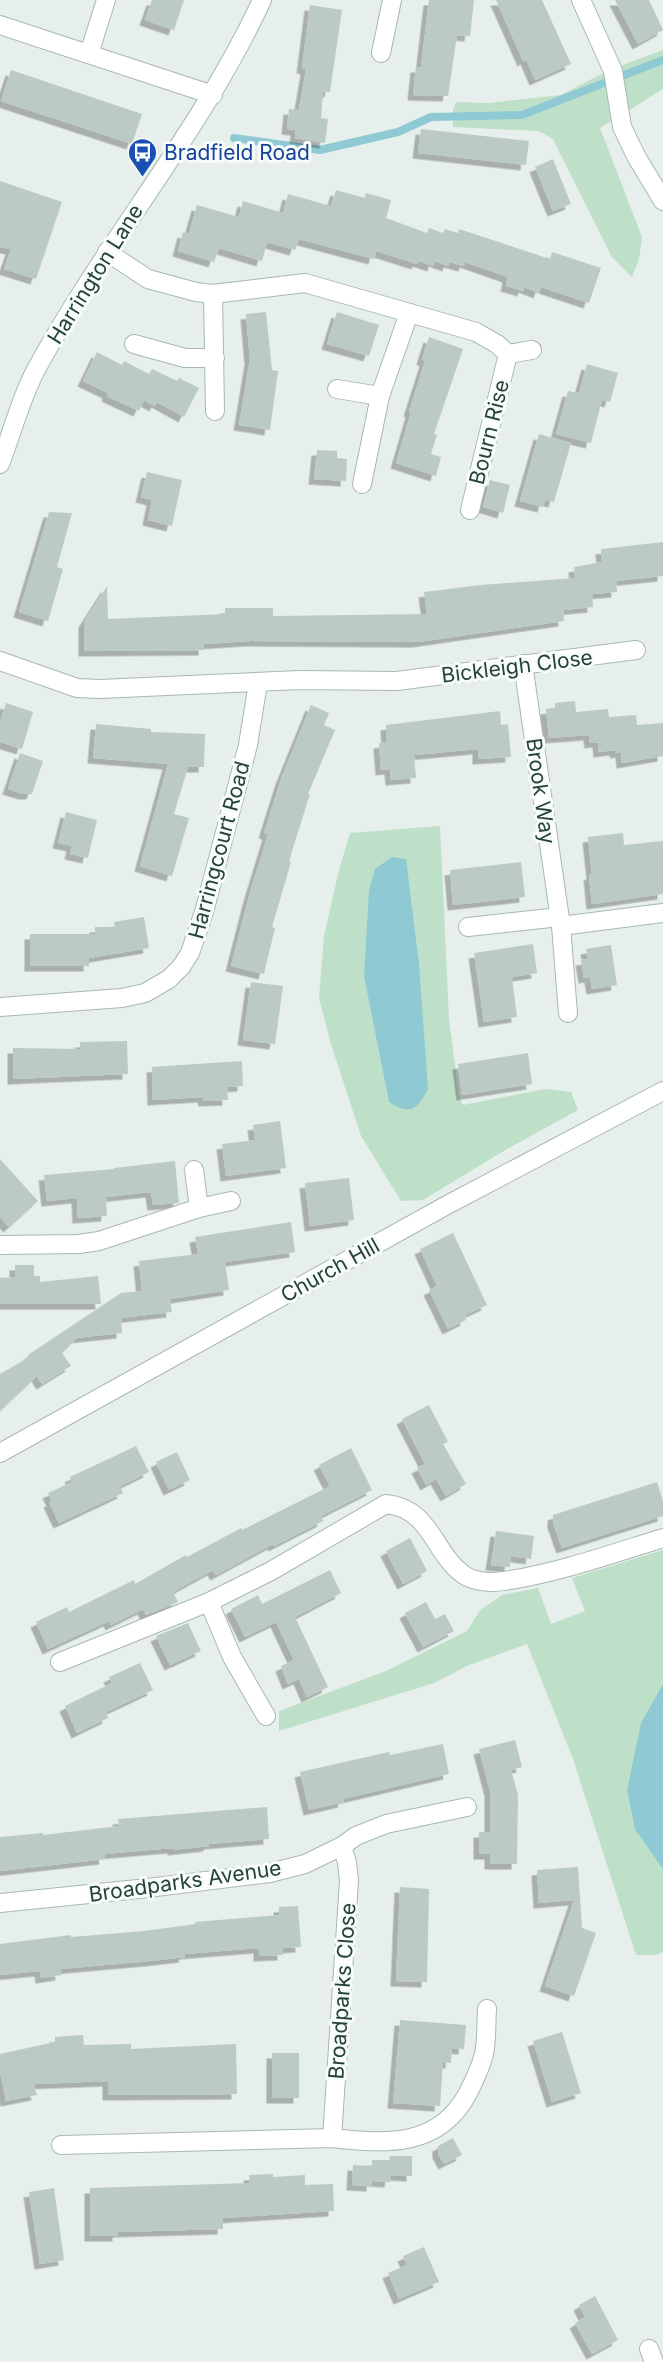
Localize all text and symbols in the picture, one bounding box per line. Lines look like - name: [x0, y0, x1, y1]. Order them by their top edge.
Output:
- bus stop icon: Bradfield Road: [127, 136, 159, 178]
- place label: Bradfield Road: [164, 140, 310, 165]
- street label: Harrington Lane: [42, 199, 148, 349]
- street label: Bourn Rise: [464, 377, 514, 487]
- street label: Bickleigh Close: [440, 644, 594, 688]
- street label: Brook Way: [521, 736, 561, 846]
- street label: Harringcourt Road: [183, 758, 255, 942]
- street label: Church Hill: [276, 1233, 384, 1307]
- street label: Broadparks Avenue: [87, 1855, 283, 1907]
- street label: Broadparks Close: [323, 1902, 361, 2080]

